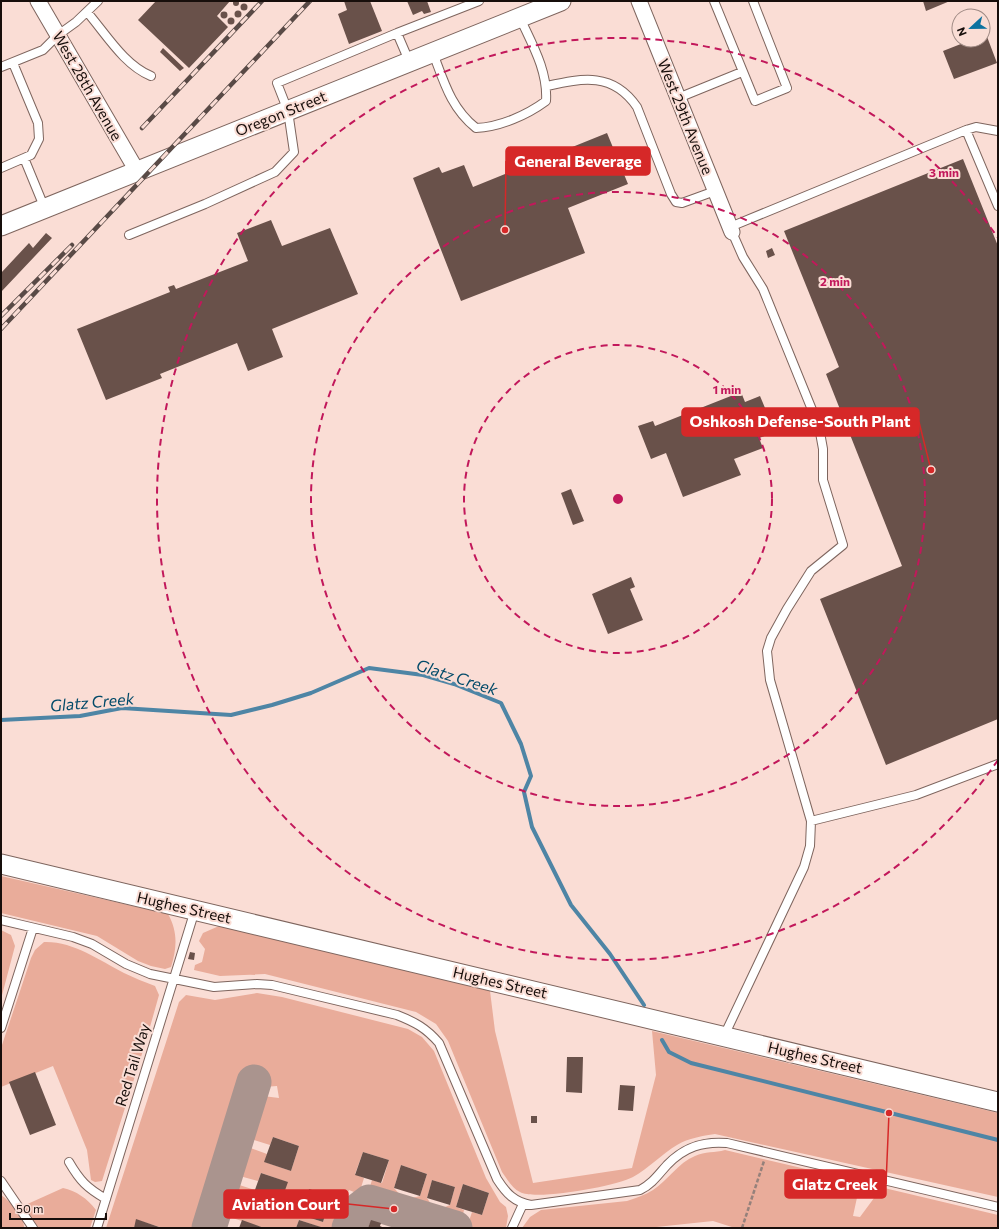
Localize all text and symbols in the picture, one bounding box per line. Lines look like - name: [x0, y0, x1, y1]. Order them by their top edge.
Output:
- north arrow: [951, 8, 991, 48]
- text: N: [954, 26, 969, 38]
- street label: West 28th Avenue: [49, 28, 126, 143]
- street label: West 29th Avenue: [655, 56, 717, 177]
- street label: Oregon Street: [232, 87, 329, 140]
- callout: General Beverage: [506, 147, 650, 175]
- text: General Beverage: [514, 151, 642, 170]
- text: 3 min: [929, 165, 959, 179]
- text: 2 min: [820, 274, 850, 288]
- text: 1 min: [713, 382, 741, 396]
- callout: Oshkosh Defense-South Plant: [682, 408, 919, 436]
- text: Oshkosh Defense-South Plant: [690, 411, 911, 430]
- centre of rings: [611, 492, 625, 506]
- water label: Glatz Creek: [414, 654, 501, 699]
- water label: Glatz Creek: [49, 688, 135, 715]
- street label: Hughes Street: [135, 887, 233, 927]
- street label: Hughes Street: [451, 962, 549, 1002]
- street label: Red Tail Way: [111, 1021, 153, 1108]
- street label: Hughes Street: [766, 1037, 864, 1077]
- callout: Glatz Creek: [785, 1170, 886, 1198]
- text: Glatz Creek: [792, 1174, 879, 1193]
- callout: Aviation Court: [224, 1190, 348, 1218]
- text: Aviation Court: [232, 1194, 340, 1213]
- scale bar: [10, 1195, 106, 1221]
- text: 50 m: [16, 1201, 44, 1215]

